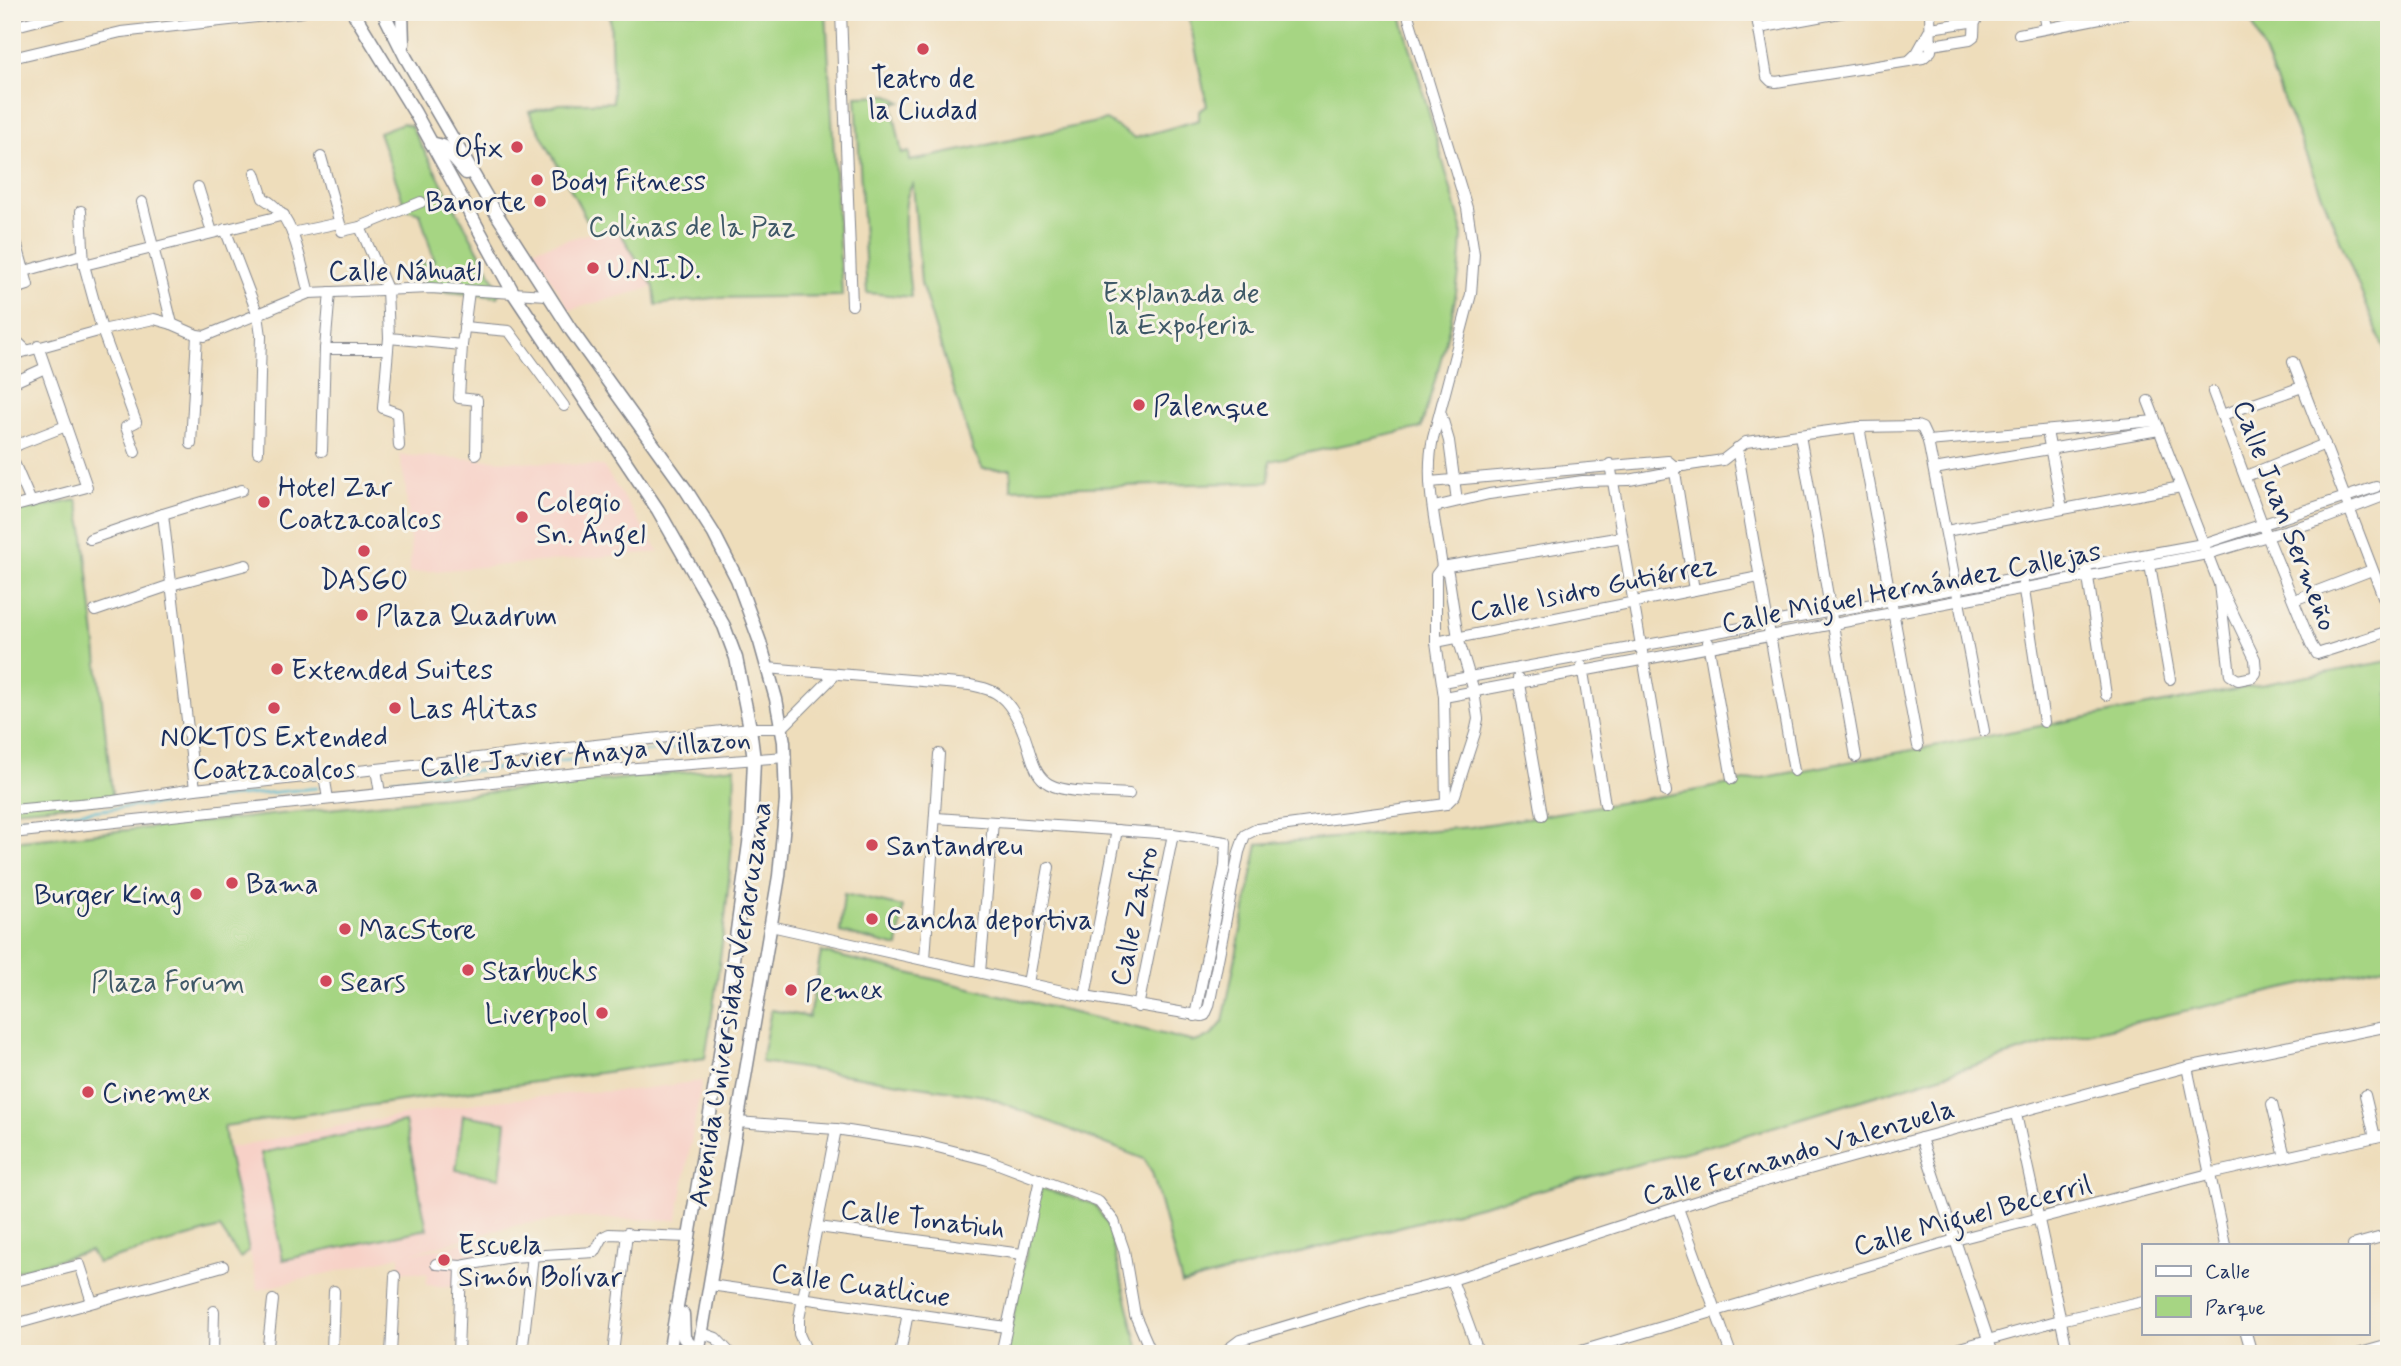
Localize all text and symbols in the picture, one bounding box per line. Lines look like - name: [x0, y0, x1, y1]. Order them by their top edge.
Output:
- marker: Teatro de la Ciudad: [915, 41, 931, 57]
- place label: Teatro de la Ciudad: [869, 61, 977, 130]
- place label: Ofix: [454, 131, 503, 168]
- marker: Ofix: [509, 139, 525, 155]
- place label: Body Fitness: [551, 164, 706, 201]
- marker: Body Fitness: [529, 172, 545, 188]
- place label: Banorte: [425, 185, 526, 222]
- marker: Banorte: [532, 193, 548, 209]
- park label: Colinas de la Paz: [588, 210, 796, 247]
- place label: U.N.I.D.: [607, 252, 701, 289]
- street label: Calle Náhuatl: [328, 254, 482, 291]
- marker: U.N.I.D.: [585, 260, 601, 276]
- park label: Explanada de la Expoferia: [1102, 276, 1260, 345]
- place label: Palenque: [1153, 389, 1269, 426]
- street label: Calle Juan Sermeño: [2223, 395, 2345, 637]
- marker: Palenque: [1131, 397, 1147, 413]
- place label: Hotel Zar Coatzacoalcos: [278, 470, 441, 539]
- place label: Colegio Sn. Ángel: [536, 485, 646, 557]
- marker: Hotel Zar Coatzacoalcos: [256, 494, 272, 510]
- marker: Colegio Sn. Ángel: [514, 509, 530, 525]
- street label: Calle Miguel Hernández Callejas: [1719, 533, 2105, 646]
- marker: DASGO: [356, 543, 372, 559]
- street label: Calle Isidro Gutiérrez: [1467, 547, 1720, 632]
- place label: DASGO: [320, 563, 408, 600]
- place label: Plaza Quadrum: [376, 599, 557, 636]
- marker: Plaza Quadrum: [354, 607, 370, 623]
- place label: Extended Suites: [291, 653, 493, 690]
- marker: Extended Suites: [269, 661, 285, 677]
- place label: Las Alitas: [409, 692, 538, 729]
- marker: NOKTOS Extended Coatzacoalcos: [266, 700, 282, 716]
- marker: Las Alitas: [387, 700, 403, 716]
- place label: NOKTOS Extended Coatzacoalcos: [160, 720, 388, 789]
- street label: Calle Javier Anaya Villazon: [418, 722, 752, 787]
- street label: Avenida Universidad Veracruzana: [681, 799, 782, 1210]
- place label: Santandreu: [886, 829, 1023, 866]
- marker: Santandreu: [864, 837, 880, 853]
- street label: Calle Zafiro: [1103, 843, 1168, 990]
- place label: Bama: [246, 867, 319, 904]
- marker: Bama: [224, 875, 240, 891]
- place label: Burger King: [34, 878, 182, 917]
- marker: Burger King: [188, 886, 204, 902]
- place label: Cancha deportiva: [886, 903, 1093, 940]
- marker: Cancha deportiva: [864, 911, 880, 927]
- place label: MacStore: [359, 913, 476, 950]
- marker: MacStore: [337, 921, 353, 937]
- place label: Starbucks: [482, 954, 598, 991]
- marker: Starbucks: [460, 962, 476, 978]
- park label: Plaza Forum: [91, 965, 245, 1002]
- place label: Sears: [340, 965, 406, 1002]
- marker: Sears: [318, 973, 334, 989]
- place label: Pemex: [805, 974, 883, 1011]
- marker: Pemex: [783, 982, 799, 998]
- place label: Liverpool: [485, 997, 588, 1034]
- marker: Liverpool: [594, 1005, 610, 1021]
- place label: Cinemex: [102, 1076, 210, 1113]
- marker: Cinemex: [80, 1084, 96, 1100]
- street label: Calle Fernando Valenzuela: [1638, 1091, 1959, 1216]
- street label: Calle Miguel Becerril: [1849, 1167, 2097, 1269]
- street label: Calle Tonatiuh: [838, 1192, 1007, 1249]
- place label: Escuela Simón Bolívar: [458, 1228, 622, 1297]
- legend: [2142, 1244, 2370, 1334]
- marker: Escuela Simón Bolívar: [436, 1252, 452, 1268]
- street label: Calle Cuatlicue: [769, 1256, 953, 1317]
- text: Calle: [2205, 1258, 2250, 1286]
- text: Parque: [2205, 1294, 2266, 1322]

